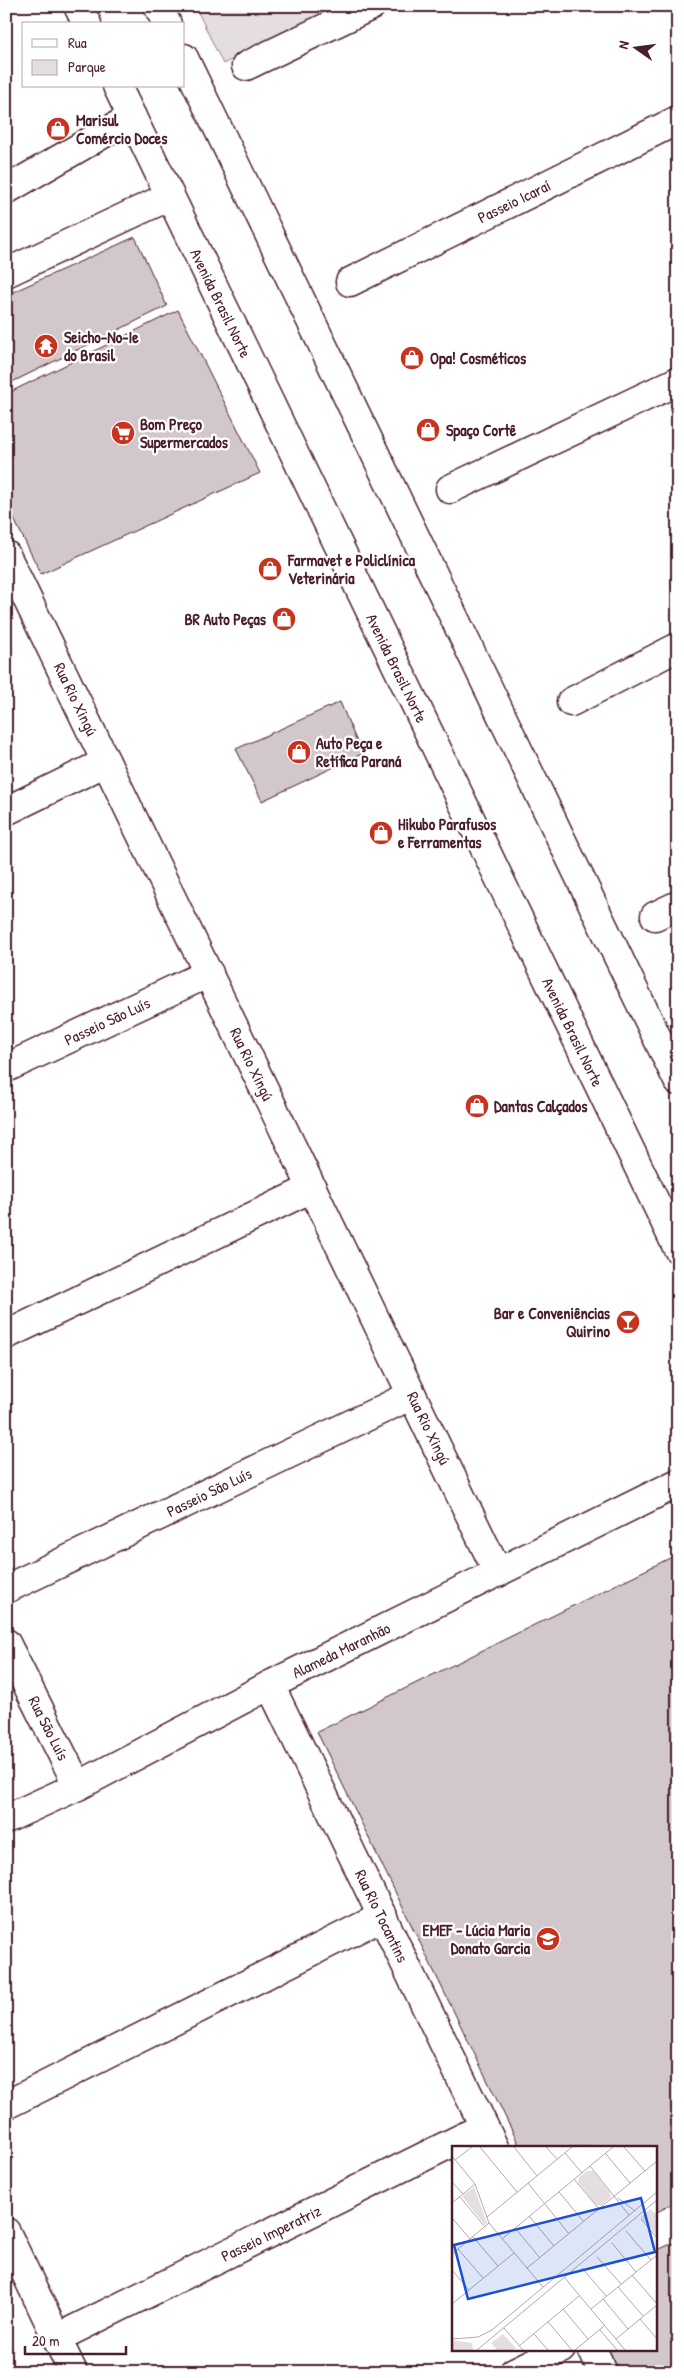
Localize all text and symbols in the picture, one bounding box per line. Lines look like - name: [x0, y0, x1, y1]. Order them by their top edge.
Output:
- legend: [22, 22, 185, 88]
- north arrow: [612, 22, 662, 72]
- text: Rua: [68, 32, 87, 53]
- text: N: [613, 38, 633, 51]
- text: Parque: [68, 56, 106, 77]
- place label: Marisul Comércio Doces: [76, 109, 168, 149]
- shop icon: Marisul Comércio Doces: [45, 116, 71, 142]
- street label: Passeio Icaraí: [474, 174, 554, 228]
- street label: Avenida Brasil Norte: [185, 245, 257, 362]
- place label: Seicho-No-Ie do Brasil: [64, 326, 139, 366]
- temple icon: Seicho-No-Ie do Brasil: [33, 333, 59, 359]
- shop icon: Opa! Cosméticos: [399, 345, 425, 371]
- place label: Opa! Cosméticos: [430, 347, 527, 370]
- place label: Bom Preço Supermercados: [140, 413, 229, 454]
- shop icon: Spaço Cortê: [415, 417, 441, 443]
- place label: Spaço Cortê: [446, 419, 517, 442]
- supermarket icon: Bom Preço Supermercados: [110, 420, 136, 446]
- place label: Farmavet e Policlínica Veterinária: [287, 549, 416, 589]
- shop icon: Farmavet e Policlínica Veterinária: [257, 556, 283, 582]
- shop icon: BR Auto Peças: [271, 606, 297, 632]
- place label: BR Auto Peças: [184, 608, 267, 630]
- street label: Avenida Brasil Norte: [361, 610, 433, 727]
- street label: Rua Rio Xingú: [49, 659, 103, 740]
- place label: Auto Peça e Retífica Paraná: [316, 732, 402, 772]
- shop icon: Auto Peça e Retífica Paraná: [286, 739, 312, 765]
- place label: Hikubo Parafusos e Ferramentas: [398, 813, 497, 853]
- shop icon: Hikubo Parafusos e Ferramentas: [368, 820, 394, 846]
- street label: Avenida Brasil Norte: [537, 974, 609, 1091]
- street label: Passeio São Luís: [61, 992, 153, 1050]
- street label: Rua Rio Xingú: [225, 1024, 279, 1105]
- shop icon: Dantas Calçados: [464, 1093, 490, 1119]
- place label: Dantas Calçados: [494, 1095, 588, 1117]
- place label: Bar e Conveniências Quirino: [494, 1302, 611, 1342]
- bar icon: Bar e Conveniências Quirino: [615, 1309, 641, 1335]
- street label: Rua Rio Xingú: [402, 1388, 456, 1469]
- street label: Passeio São Luís: [163, 1462, 255, 1522]
- street label: Alameda Maranhão: [288, 1616, 394, 1683]
- street label: Rua São Luís: [23, 1692, 75, 1764]
- street label: Rua Rio Tocantins: [350, 1866, 414, 1966]
- place label: EMEF - Lúcia Maria Donato Garcia: [423, 1919, 531, 1959]
- school or university icon: EMEF - Lúcia Maria Donato Garcia: [535, 1926, 561, 1952]
- inset map: [452, 2146, 656, 2350]
- street label: Passeio Imperatriz: [217, 2199, 325, 2267]
- scale bar: [25, 2323, 126, 2355]
- text: 20 m: [32, 2330, 59, 2351]

